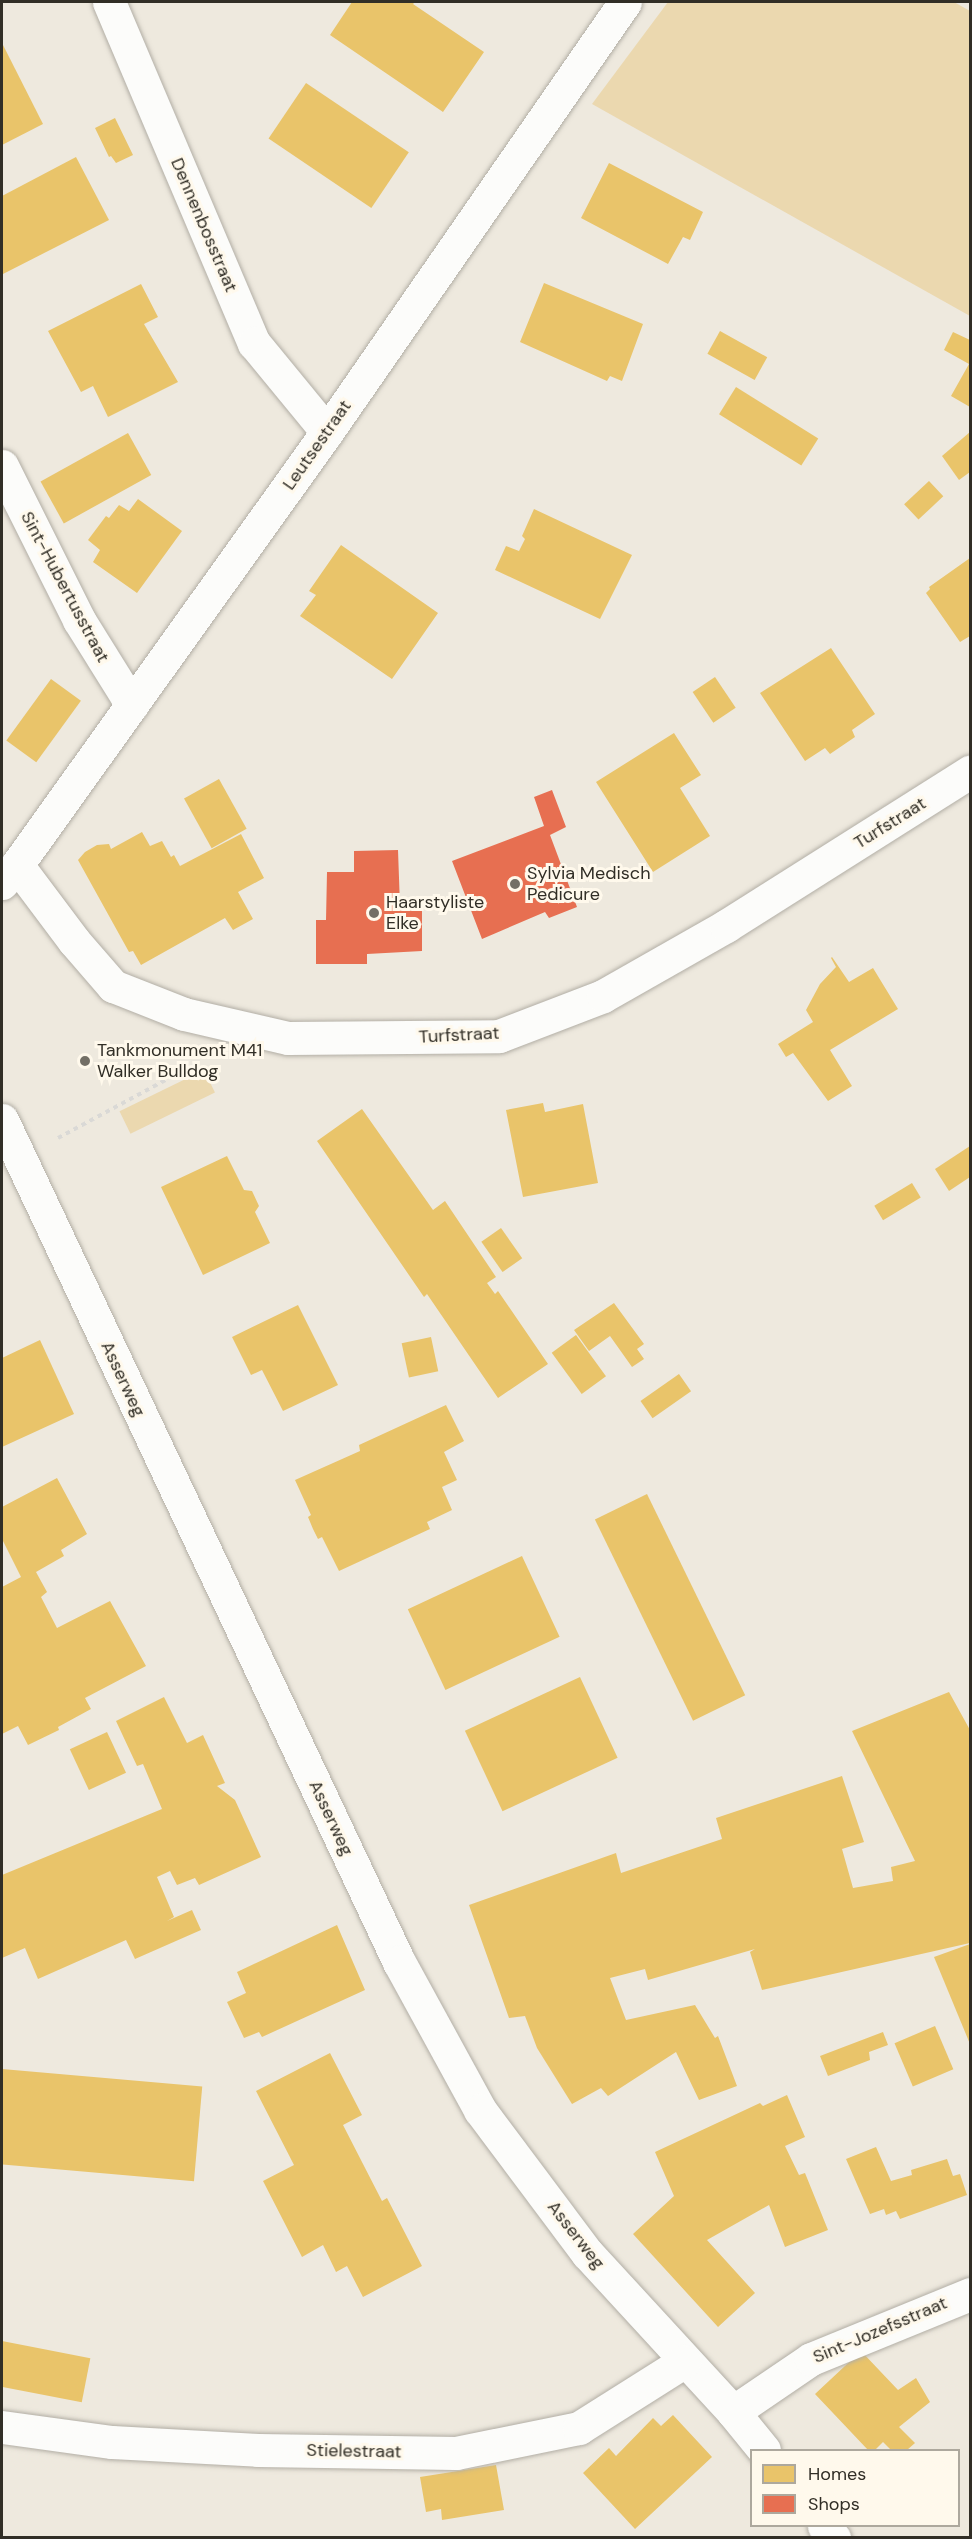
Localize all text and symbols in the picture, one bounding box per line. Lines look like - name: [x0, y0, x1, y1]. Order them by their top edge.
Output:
- street label: Dennenbosstraat: [166, 155, 242, 295]
- street label: Leutsestraat: [278, 396, 356, 494]
- street label: Sint-Hubertusstraat: [16, 508, 114, 666]
- street label: Turfstraat: [850, 792, 930, 854]
- place label: Sylvia Medisch Pedicure: [527, 863, 650, 906]
- marker: Sylvia Medisch Pedicure: [508, 877, 522, 891]
- place label: Haarstyliste Elke: [386, 892, 484, 934]
- marker: Haarstyliste Elke: [367, 906, 381, 920]
- street label: Turfstraat: [418, 1022, 500, 1048]
- place label: Tankmonument M41 Walker Bulldog: [97, 1040, 262, 1082]
- marker: Tankmonument M41 Walker Bulldog: [78, 1054, 92, 1068]
- street label: Asserweg: [96, 1338, 150, 1420]
- street label: Asserweg: [304, 1777, 358, 1859]
- street label: Asserweg: [543, 2197, 609, 2273]
- street label: Sint-Jozefsstraat: [810, 2292, 950, 2368]
- street label: Stielestraat: [306, 2439, 402, 2463]
- legend: [750, 2449, 960, 2527]
- text: Homes: [808, 2462, 866, 2486]
- text: Shops: [808, 2492, 860, 2516]

